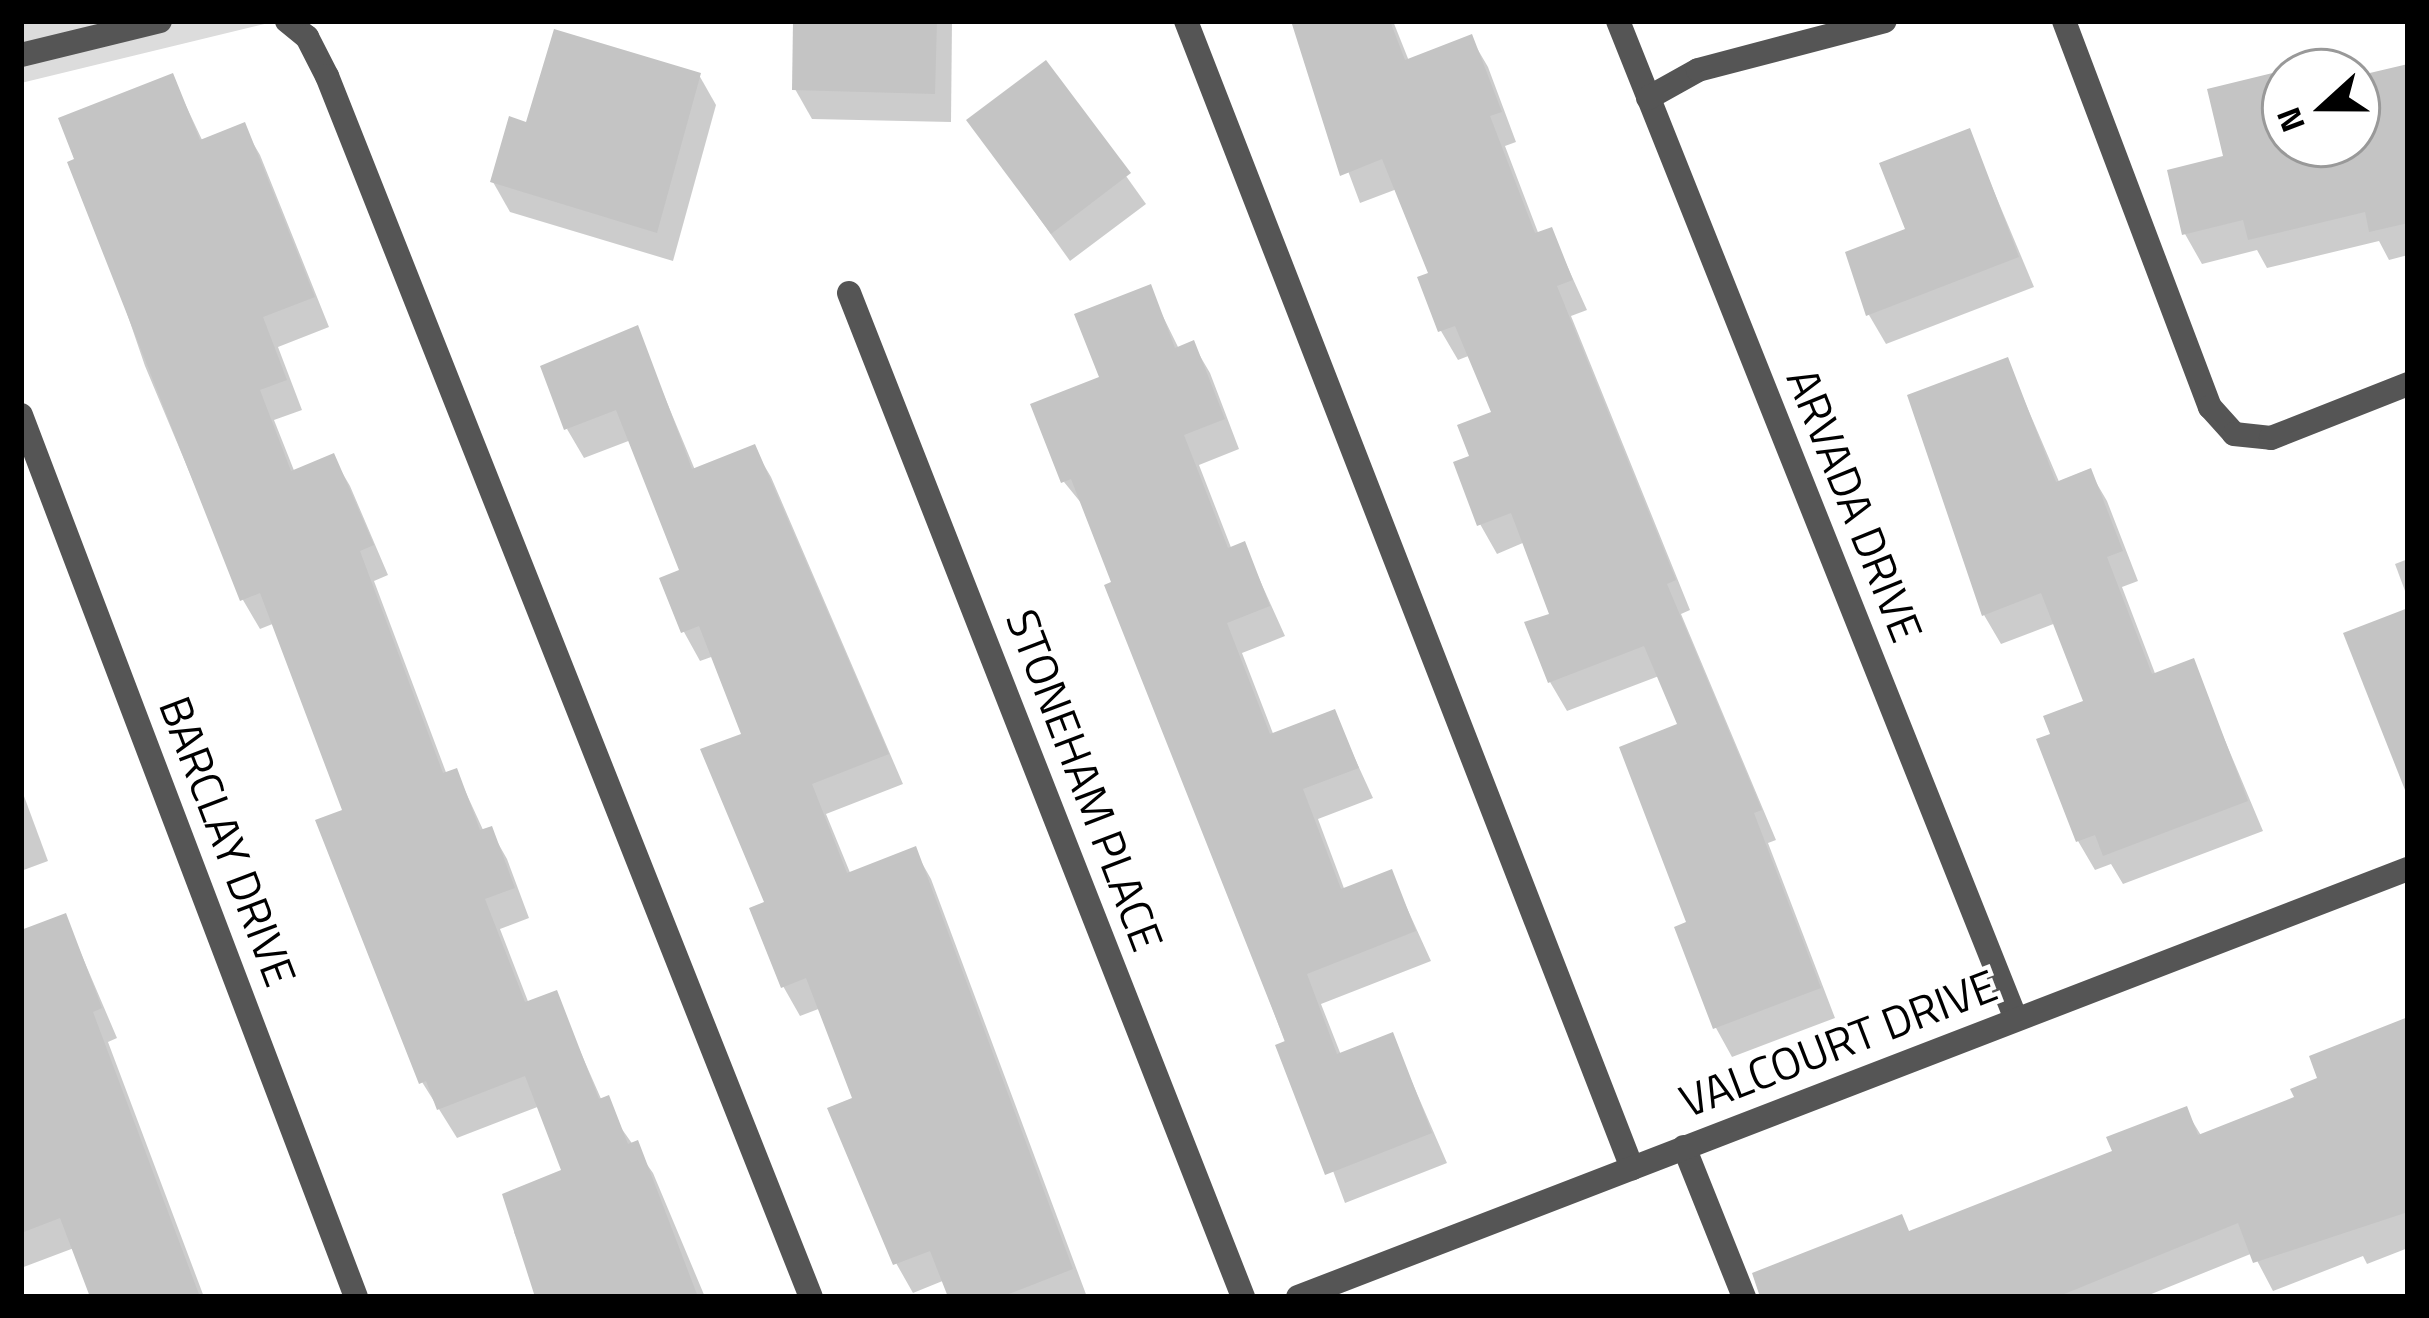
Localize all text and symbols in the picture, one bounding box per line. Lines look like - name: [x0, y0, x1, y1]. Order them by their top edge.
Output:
- north arrow: [2261, 48, 2381, 168]
- text: N: [2263, 100, 2318, 139]
- street label: ARVADA DRIVE: [1776, 361, 1934, 649]
- street label: STONEHAM PLACE: [995, 602, 1175, 958]
- street label: BARCLAY DRIVE: [148, 689, 308, 993]
- street label: VALCOURT DRIVE: [1672, 958, 2004, 1128]

